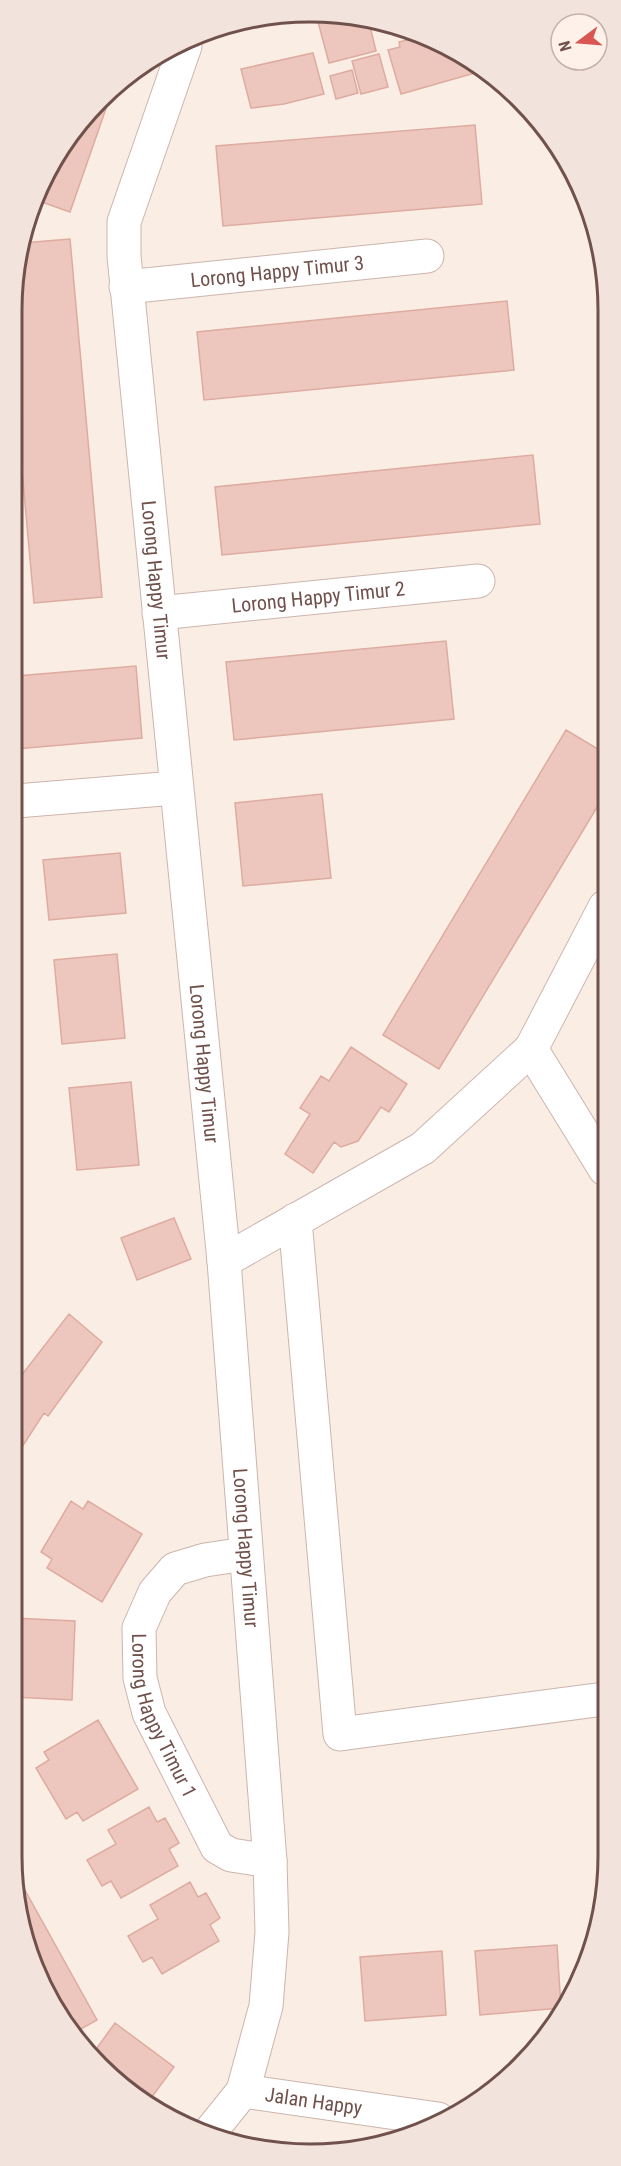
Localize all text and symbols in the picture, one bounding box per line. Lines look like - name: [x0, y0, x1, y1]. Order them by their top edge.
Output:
- north arrow: [549, 12, 609, 72]
- text: N: [555, 39, 576, 53]
- street label: Lorong Happy Timur 3: [189, 251, 365, 292]
- street label: Lorong Happy Timur: [136, 499, 176, 661]
- street label: Lorong Happy Timur 2: [230, 576, 406, 618]
- street label: Lorong Happy Timur: [185, 983, 224, 1144]
- street label: Lorong Happy Timur: [228, 1467, 264, 1628]
- street label: Lorong Happy Timur 1: [127, 1633, 202, 1802]
- street label: Jalan Happy: [264, 2082, 364, 2120]

